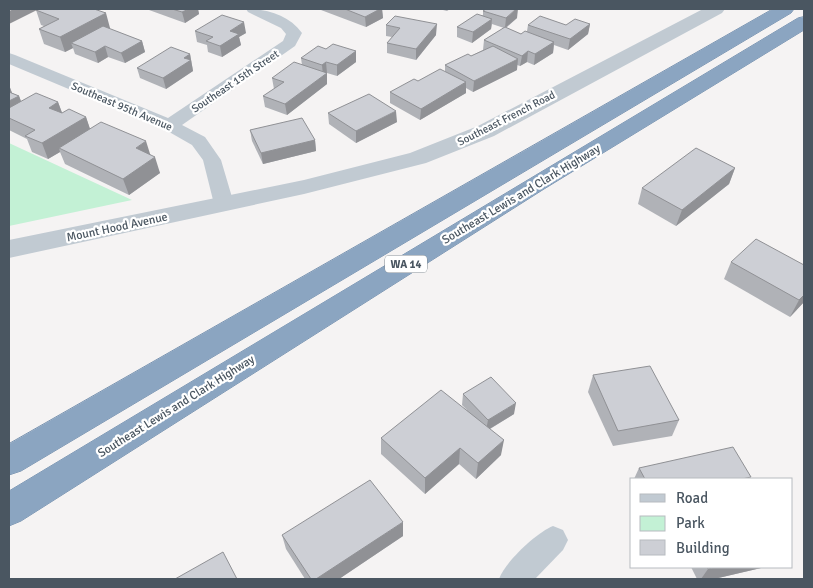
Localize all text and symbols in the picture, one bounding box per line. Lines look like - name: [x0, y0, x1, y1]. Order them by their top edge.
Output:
- street label: Southeast 15th Street: [189, 47, 282, 116]
- street label: Southeast 95th Avenue: [69, 79, 174, 134]
- street label: Southeast French Road: [455, 88, 557, 149]
- street label: Southeast Lewis and Clark Highway: [439, 141, 603, 248]
- street label: Mount Hood Avenue: [65, 209, 169, 246]
- road number: WA 14: [385, 255, 427, 272]
- street label: Southeast Lewis and Clark Highway: [95, 352, 258, 461]
- legend: [630, 478, 793, 568]
- text: Road: [676, 489, 708, 507]
- text: Park: [676, 514, 705, 532]
- text: Building: [676, 539, 730, 557]

